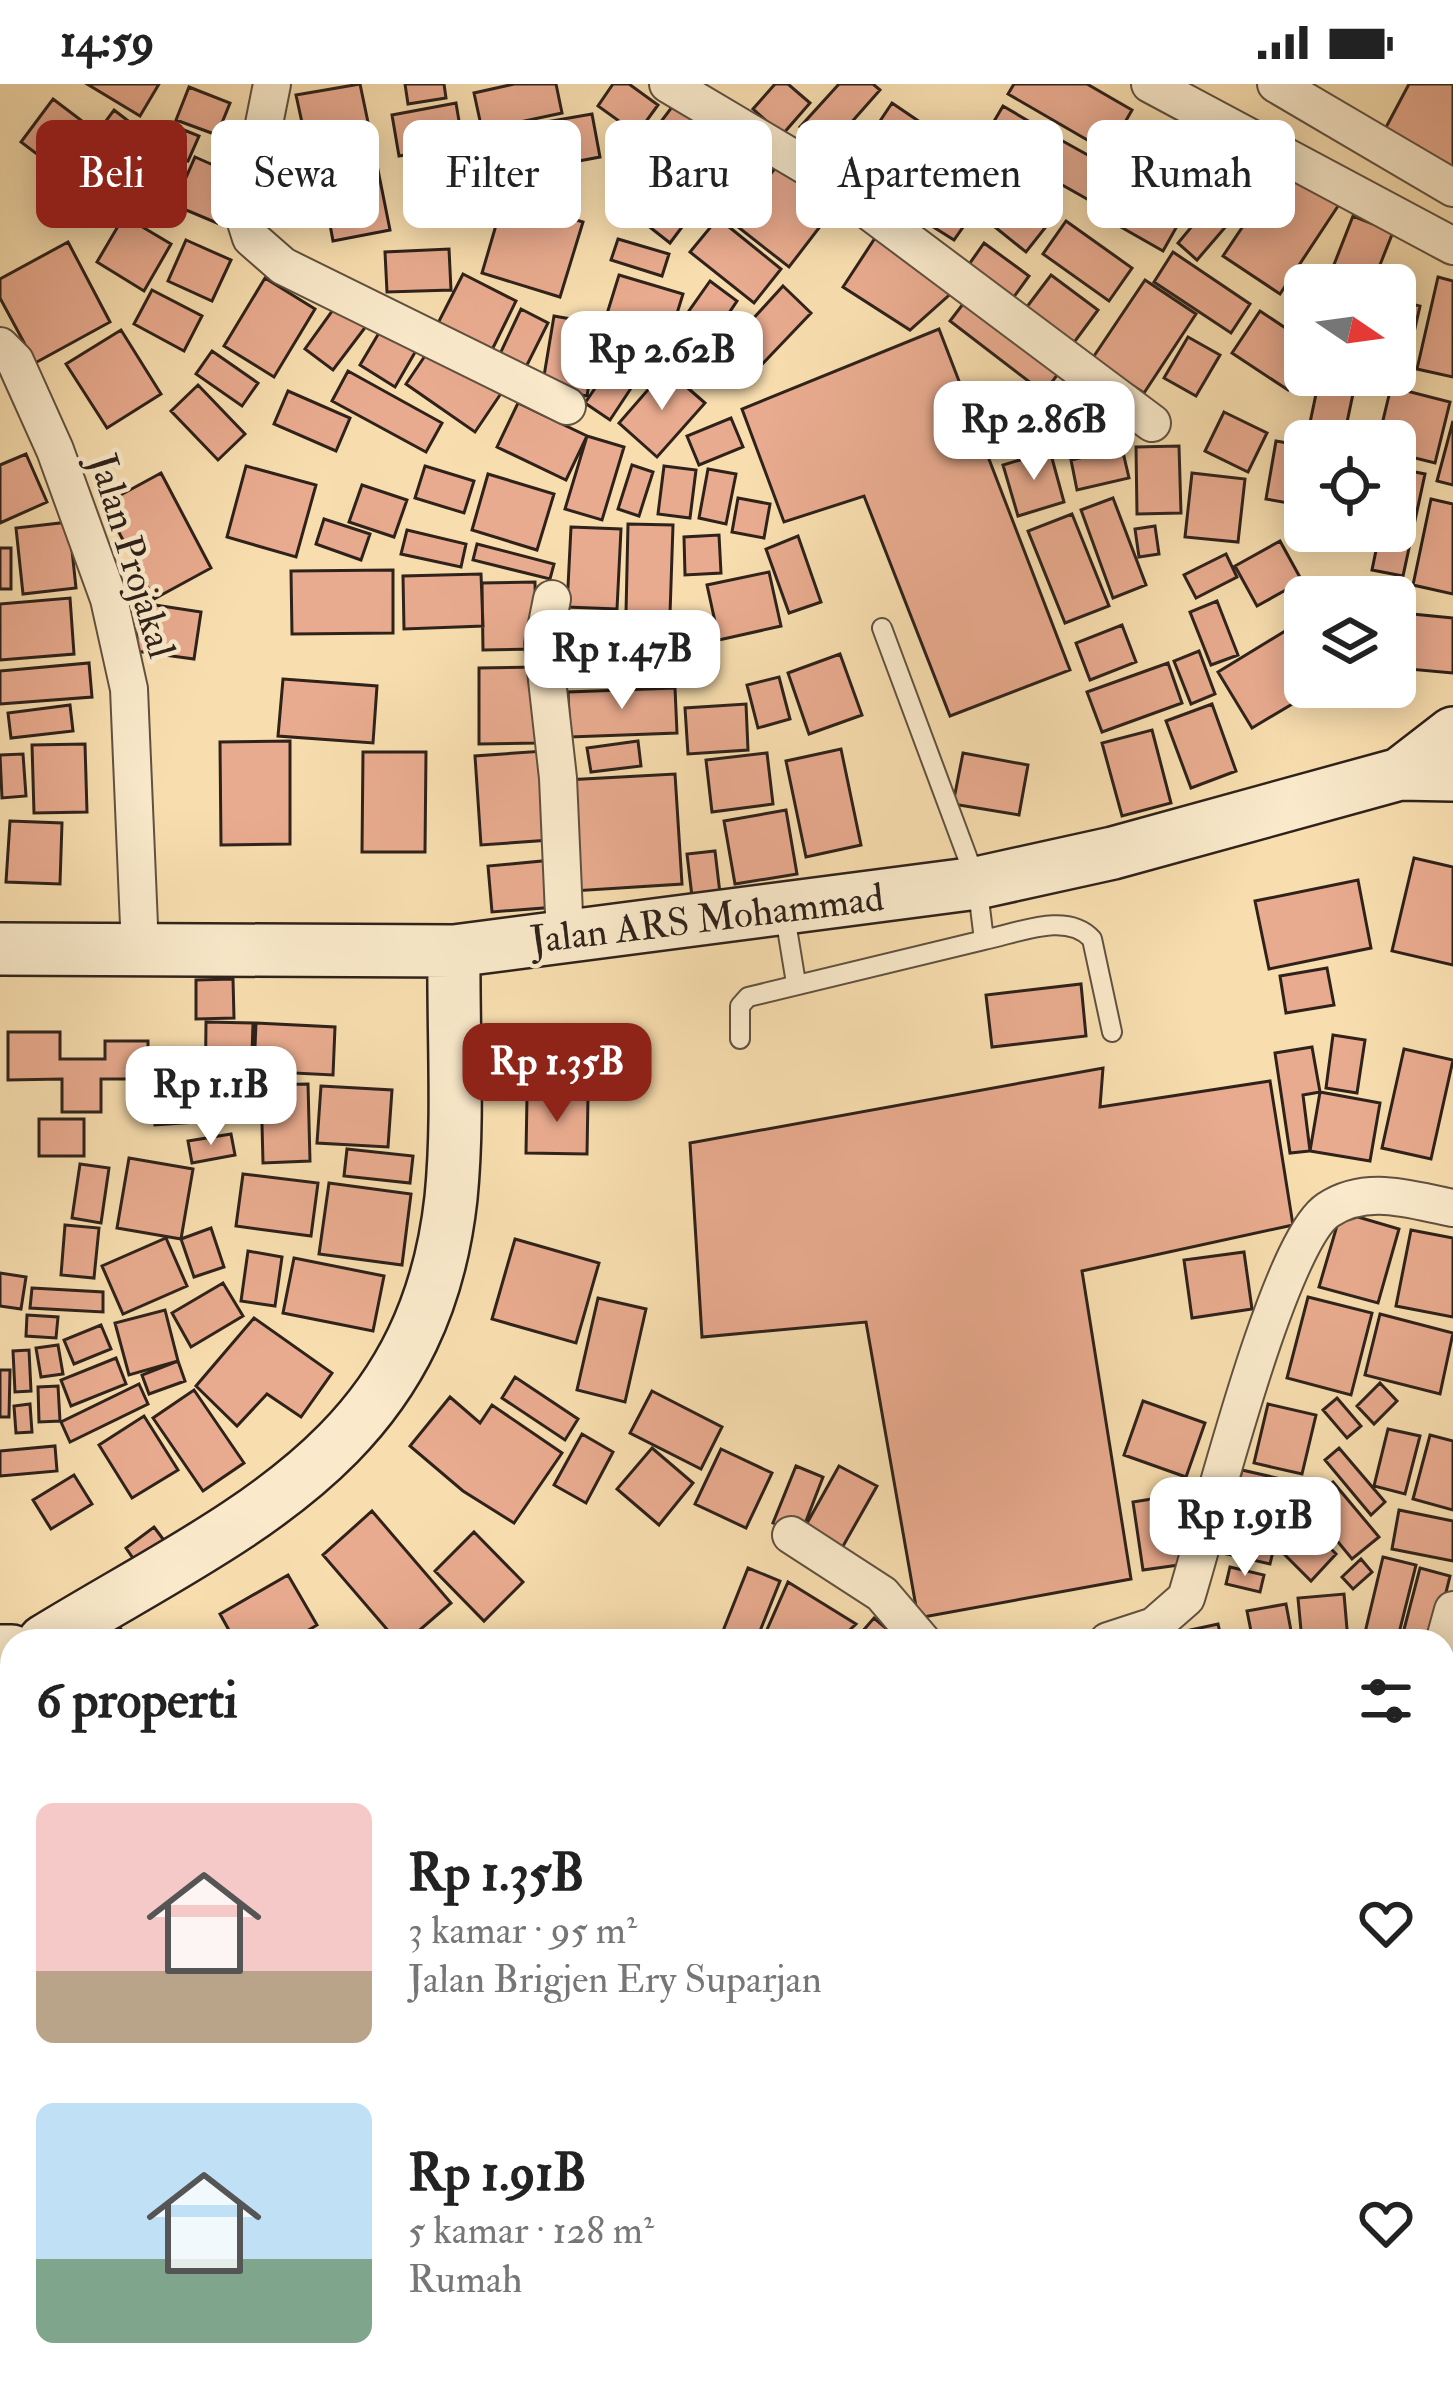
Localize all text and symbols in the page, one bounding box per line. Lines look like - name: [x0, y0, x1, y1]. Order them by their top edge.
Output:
- text: 14:59: [60, 14, 154, 70]
- chip: Beli: [36, 120, 187, 228]
- chip: Sewa: [211, 120, 379, 228]
- chip: Filter: [403, 120, 581, 228]
- chip: Baru: [605, 120, 772, 228]
- chip: Apartemen: [796, 120, 1063, 228]
- chip: Rumah: [1087, 120, 1295, 228]
- north arrow: [1284, 264, 1416, 396]
- map controls: [1284, 264, 1416, 708]
- pin: Rp 2.62B: [538, 311, 786, 413]
- text: Rp 2.62B: [588, 325, 736, 374]
- pin: Rp 2.86B: [910, 381, 1158, 483]
- text: Rp 2.86B: [961, 395, 1107, 444]
- button: locate: [1284, 420, 1416, 552]
- street label: Jalan Projakal: [78, 447, 186, 664]
- button: layers: [1284, 576, 1416, 708]
- pin: Rp 1.47B: [498, 610, 746, 712]
- text: Rp 1.47B: [551, 624, 693, 673]
- street label: Jalan ARS Mohammad: [526, 873, 887, 965]
- pin: Rp 1.35B: [433, 1023, 681, 1125]
- text: Rp 1.35B: [490, 1037, 625, 1086]
- pin: Rp 1.1B: [100, 1046, 322, 1148]
- text: Rp 1.1B: [153, 1060, 269, 1109]
- pin: Rp 1.91B: [1121, 1477, 1369, 1579]
- text: Rp 1.91B: [1177, 1491, 1313, 1540]
- icon: filters: [1353, 1668, 1419, 1734]
- text: 6 properti: [36, 1669, 238, 1733]
- text: Rp 1.35B: [408, 1842, 585, 1906]
- icon: home: [132, 1851, 276, 1995]
- icon: heart: [1353, 1890, 1419, 1956]
- text: 3 kamar · 95 m²: [408, 1906, 637, 1955]
- text: Jalan Brigjen Ery Suparjan: [408, 1955, 822, 2004]
- text: Rp 1.91B: [408, 2142, 587, 2206]
- icon: home: [132, 2151, 276, 2295]
- icon: heart: [1353, 2190, 1419, 2256]
- text: 5 kamar · 128 m²: [408, 2206, 654, 2255]
- text: Rumah: [408, 2255, 522, 2304]

